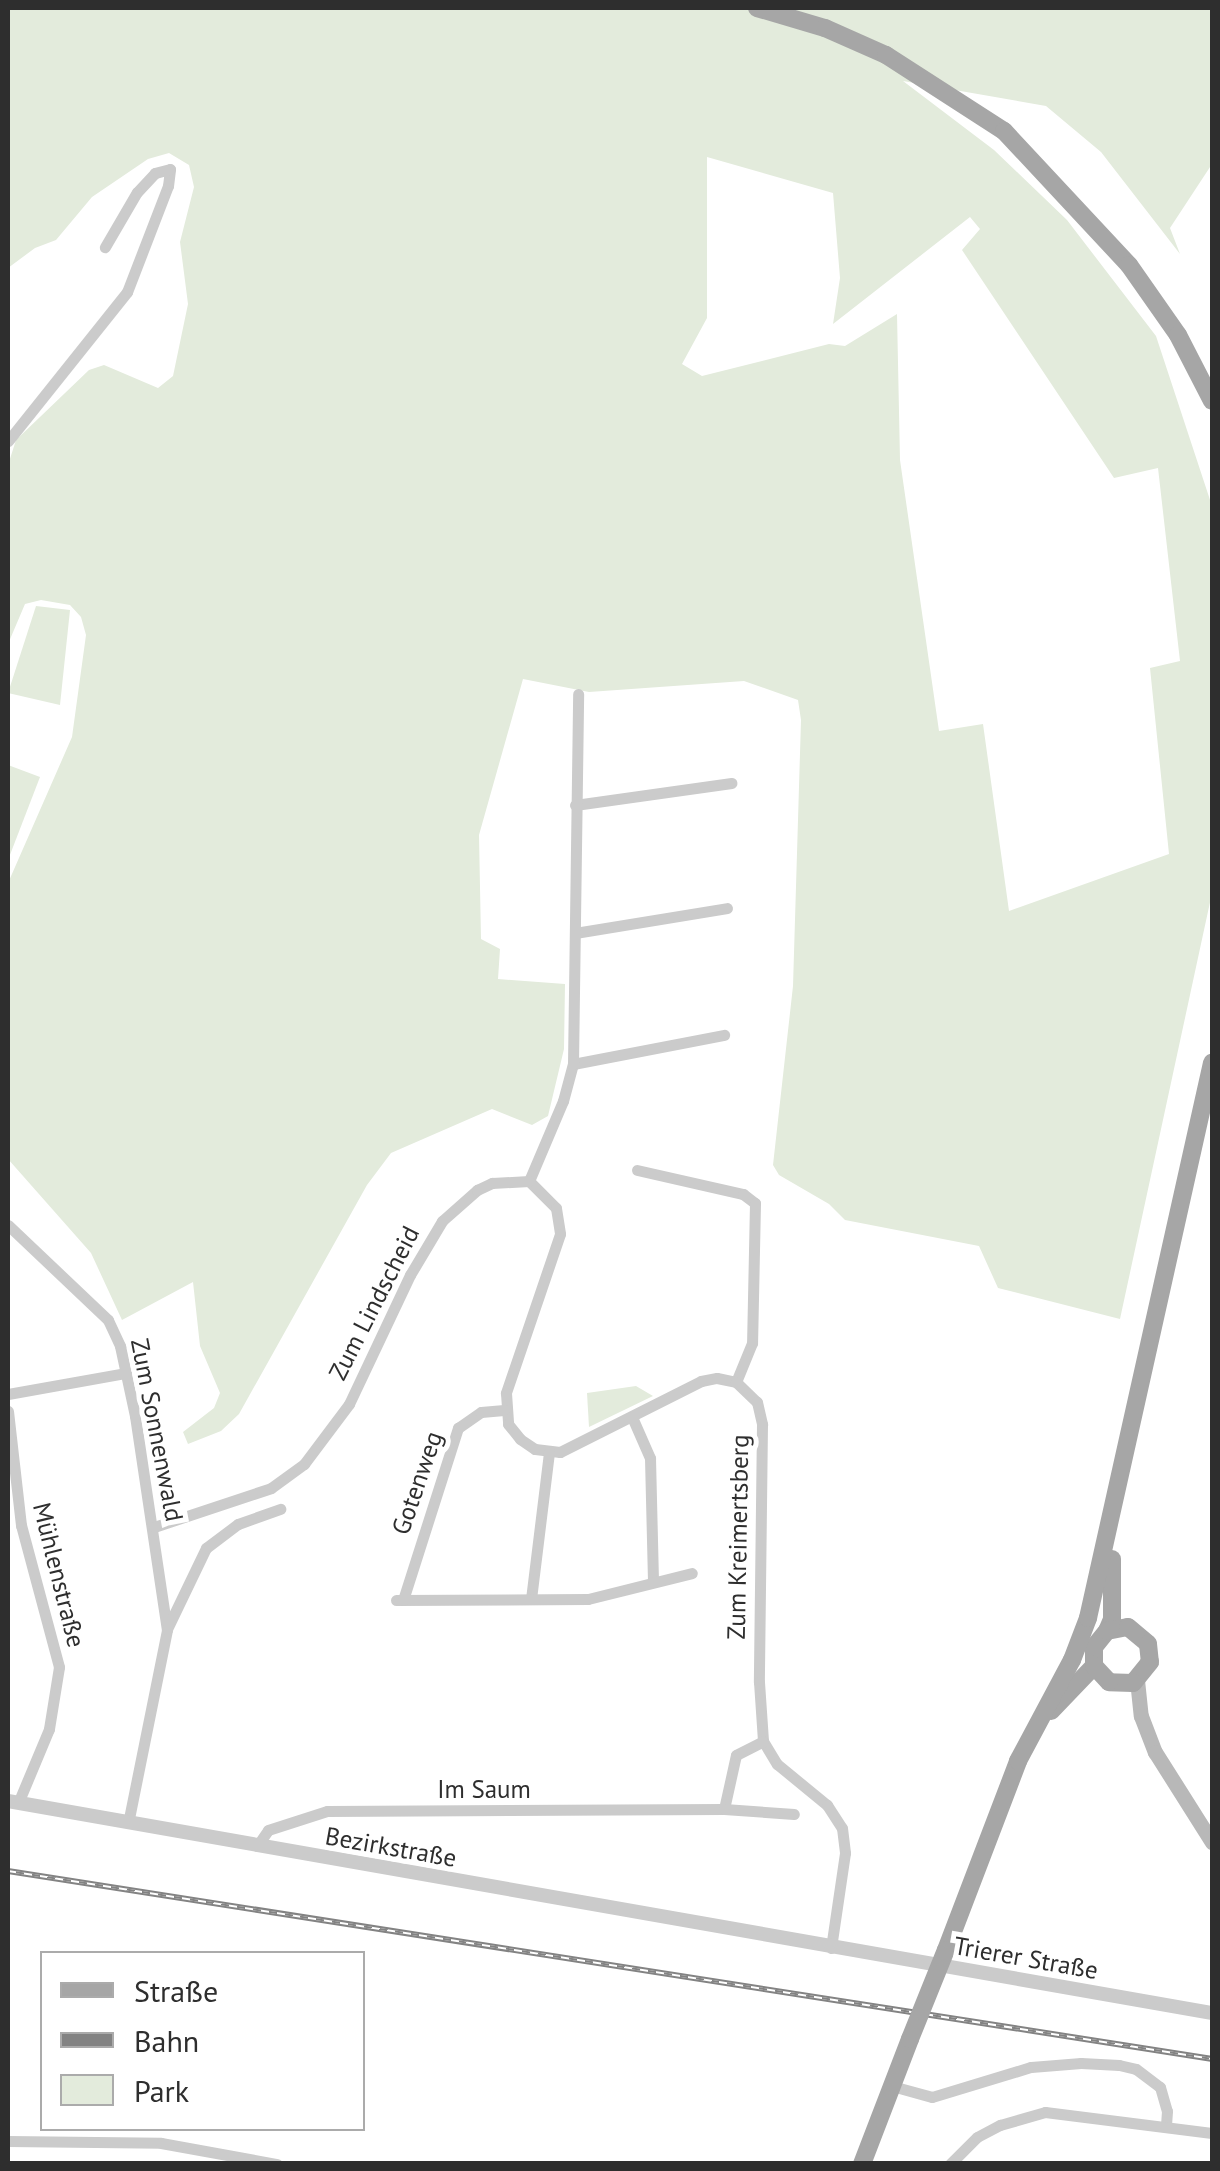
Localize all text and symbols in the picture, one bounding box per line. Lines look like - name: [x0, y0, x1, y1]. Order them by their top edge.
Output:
- street label: Zum Lindscheid: [322, 1221, 426, 1385]
- street label: Zum Sonnenwald: [125, 1336, 189, 1524]
- street label: Gotenweg: [385, 1427, 449, 1539]
- street label: Zum Kreimertsberg: [721, 1434, 755, 1640]
- street label: Mühlenstraße: [27, 1500, 91, 1650]
- street label: Im Saum: [437, 1774, 531, 1804]
- street label: Bezirkstraße: [323, 1821, 459, 1873]
- street label: Trierer Straße: [952, 1931, 1100, 1985]
- legend: [40, 1951, 365, 2131]
- text: Straße: [134, 1971, 218, 2010]
- text: Bahn: [134, 2021, 199, 2060]
- text: Park: [134, 2071, 189, 2110]

